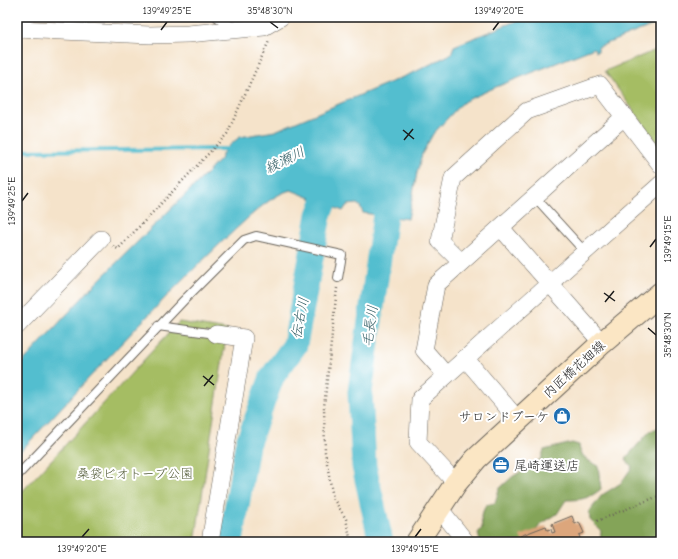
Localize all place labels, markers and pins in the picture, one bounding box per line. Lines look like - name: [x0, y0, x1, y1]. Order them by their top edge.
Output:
- shop icon: サロンドブーケ: [552, 406, 572, 426]
- place label: サロンドブーケ: [459, 409, 549, 424]
- office icon: 尾崎運送店: [491, 455, 511, 475]
- place label: 尾崎運送店: [514, 458, 579, 473]

